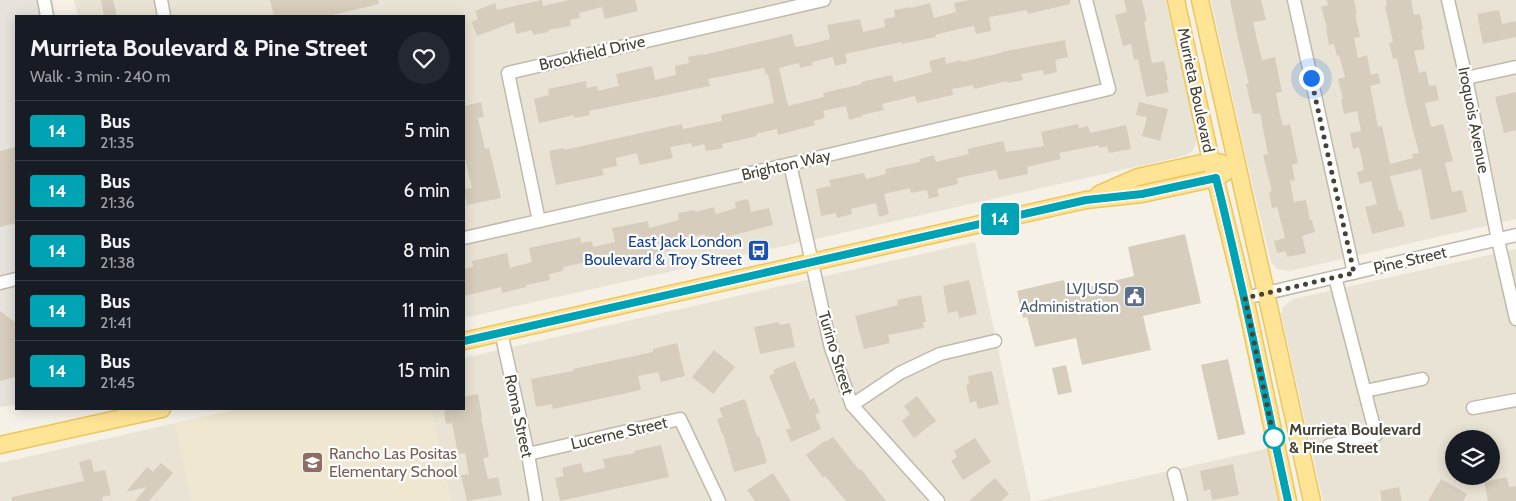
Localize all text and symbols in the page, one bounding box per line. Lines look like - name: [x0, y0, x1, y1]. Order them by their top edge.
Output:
- street label: Murrieta Boulevard: [1173, 26, 1219, 154]
- button: heart: [398, 32, 450, 84]
- street label: Brookfield Drive: [537, 32, 647, 74]
- text: Murrieta Boulevard & Pine Street: [30, 33, 367, 62]
- street label: Iroquois Avenue: [1454, 65, 1494, 175]
- your location: [1299, 66, 1324, 91]
- text: Walk · 3 min · 240 m: [30, 67, 170, 86]
- text: Bus: [100, 110, 130, 133]
- text: 5 min: [404, 119, 450, 142]
- text: 14: [49, 120, 66, 142]
- text: 21:35: [100, 133, 134, 152]
- street label: Brighton Way: [740, 146, 832, 184]
- text: Bus: [100, 170, 130, 193]
- text: 6 min: [404, 179, 450, 202]
- text: 14: [49, 180, 66, 202]
- text: 21:36: [100, 193, 135, 212]
- line badge: 14: [978, 203, 1022, 235]
- text: 14: [991, 208, 1009, 230]
- text: Bus: [100, 230, 130, 253]
- place label: East Jack London Boulevard & Troy Street: [584, 232, 743, 269]
- bus stop icon: East Jack London Boulevard & Troy Street: [746, 238, 770, 262]
- text: 8 min: [403, 239, 450, 262]
- text: 14: [49, 240, 66, 262]
- street label: Pine Street: [1372, 242, 1449, 278]
- text: 21:38: [100, 253, 135, 272]
- place label: LVJUSD Administration: [1020, 279, 1119, 316]
- public building icon: LVJUSD Administration: [1123, 285, 1147, 309]
- text: Bus: [100, 290, 130, 313]
- text: 11 min: [402, 299, 450, 322]
- text: 14: [49, 300, 66, 322]
- street label: Turino Street: [814, 309, 858, 398]
- text: 21:41: [100, 313, 131, 332]
- text: Bus: [100, 350, 130, 373]
- text: 15 min: [398, 359, 450, 382]
- text: 14: [49, 360, 66, 382]
- text: 21:45: [100, 373, 135, 392]
- street label: Roma Street: [501, 373, 537, 460]
- street label: Lucerne Street: [569, 413, 670, 453]
- place label: Murrieta Boulevard & Pine Street: [1289, 420, 1421, 457]
- marker: Murrieta Boulevard & Pine Street: [1263, 427, 1285, 449]
- map controls: [1445, 430, 1500, 485]
- button: layers: [1445, 430, 1500, 485]
- place label: Rancho Las Positas Elementary School: [329, 444, 457, 481]
- school or university icon: Rancho Las Positas Elementary School: [301, 450, 325, 474]

